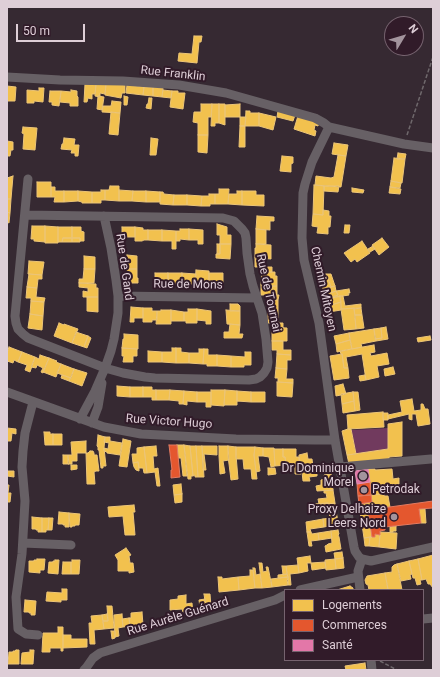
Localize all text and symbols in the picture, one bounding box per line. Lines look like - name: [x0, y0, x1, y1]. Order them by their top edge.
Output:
- scale bar: [18, 16, 87, 42]
- north arrow: [384, 16, 424, 56]
- text: N: [406, 22, 421, 36]
- text: 50 m: [23, 24, 50, 38]
- street label: Rue Franklin: [140, 63, 206, 85]
- street label: Rue de Gand: [112, 233, 136, 301]
- street label: Chemin Mitoyen: [307, 245, 339, 333]
- street label: Rue de Tournai: [253, 253, 283, 333]
- street label: Rue de Mons: [153, 277, 223, 293]
- street label: Rue Victor Hugo: [125, 412, 213, 432]
- place label: Dr Dominique Morel: [282, 462, 354, 490]
- marker: Dr Dominique Morel: [357, 470, 369, 482]
- place label: Petrodak: [372, 483, 420, 497]
- marker: Petrodak: [359, 485, 369, 495]
- place label: Proxy Delhaize Leers Nord: [308, 503, 386, 531]
- marker: Proxy Delhaize Leers Nord: [389, 512, 399, 522]
- legend: [284, 589, 424, 661]
- street label: Rue Aurèle Guénard: [126, 595, 230, 639]
- text: Logements: [322, 598, 382, 612]
- text: Commerces: [322, 618, 387, 632]
- text: Santé: [322, 638, 353, 652]

